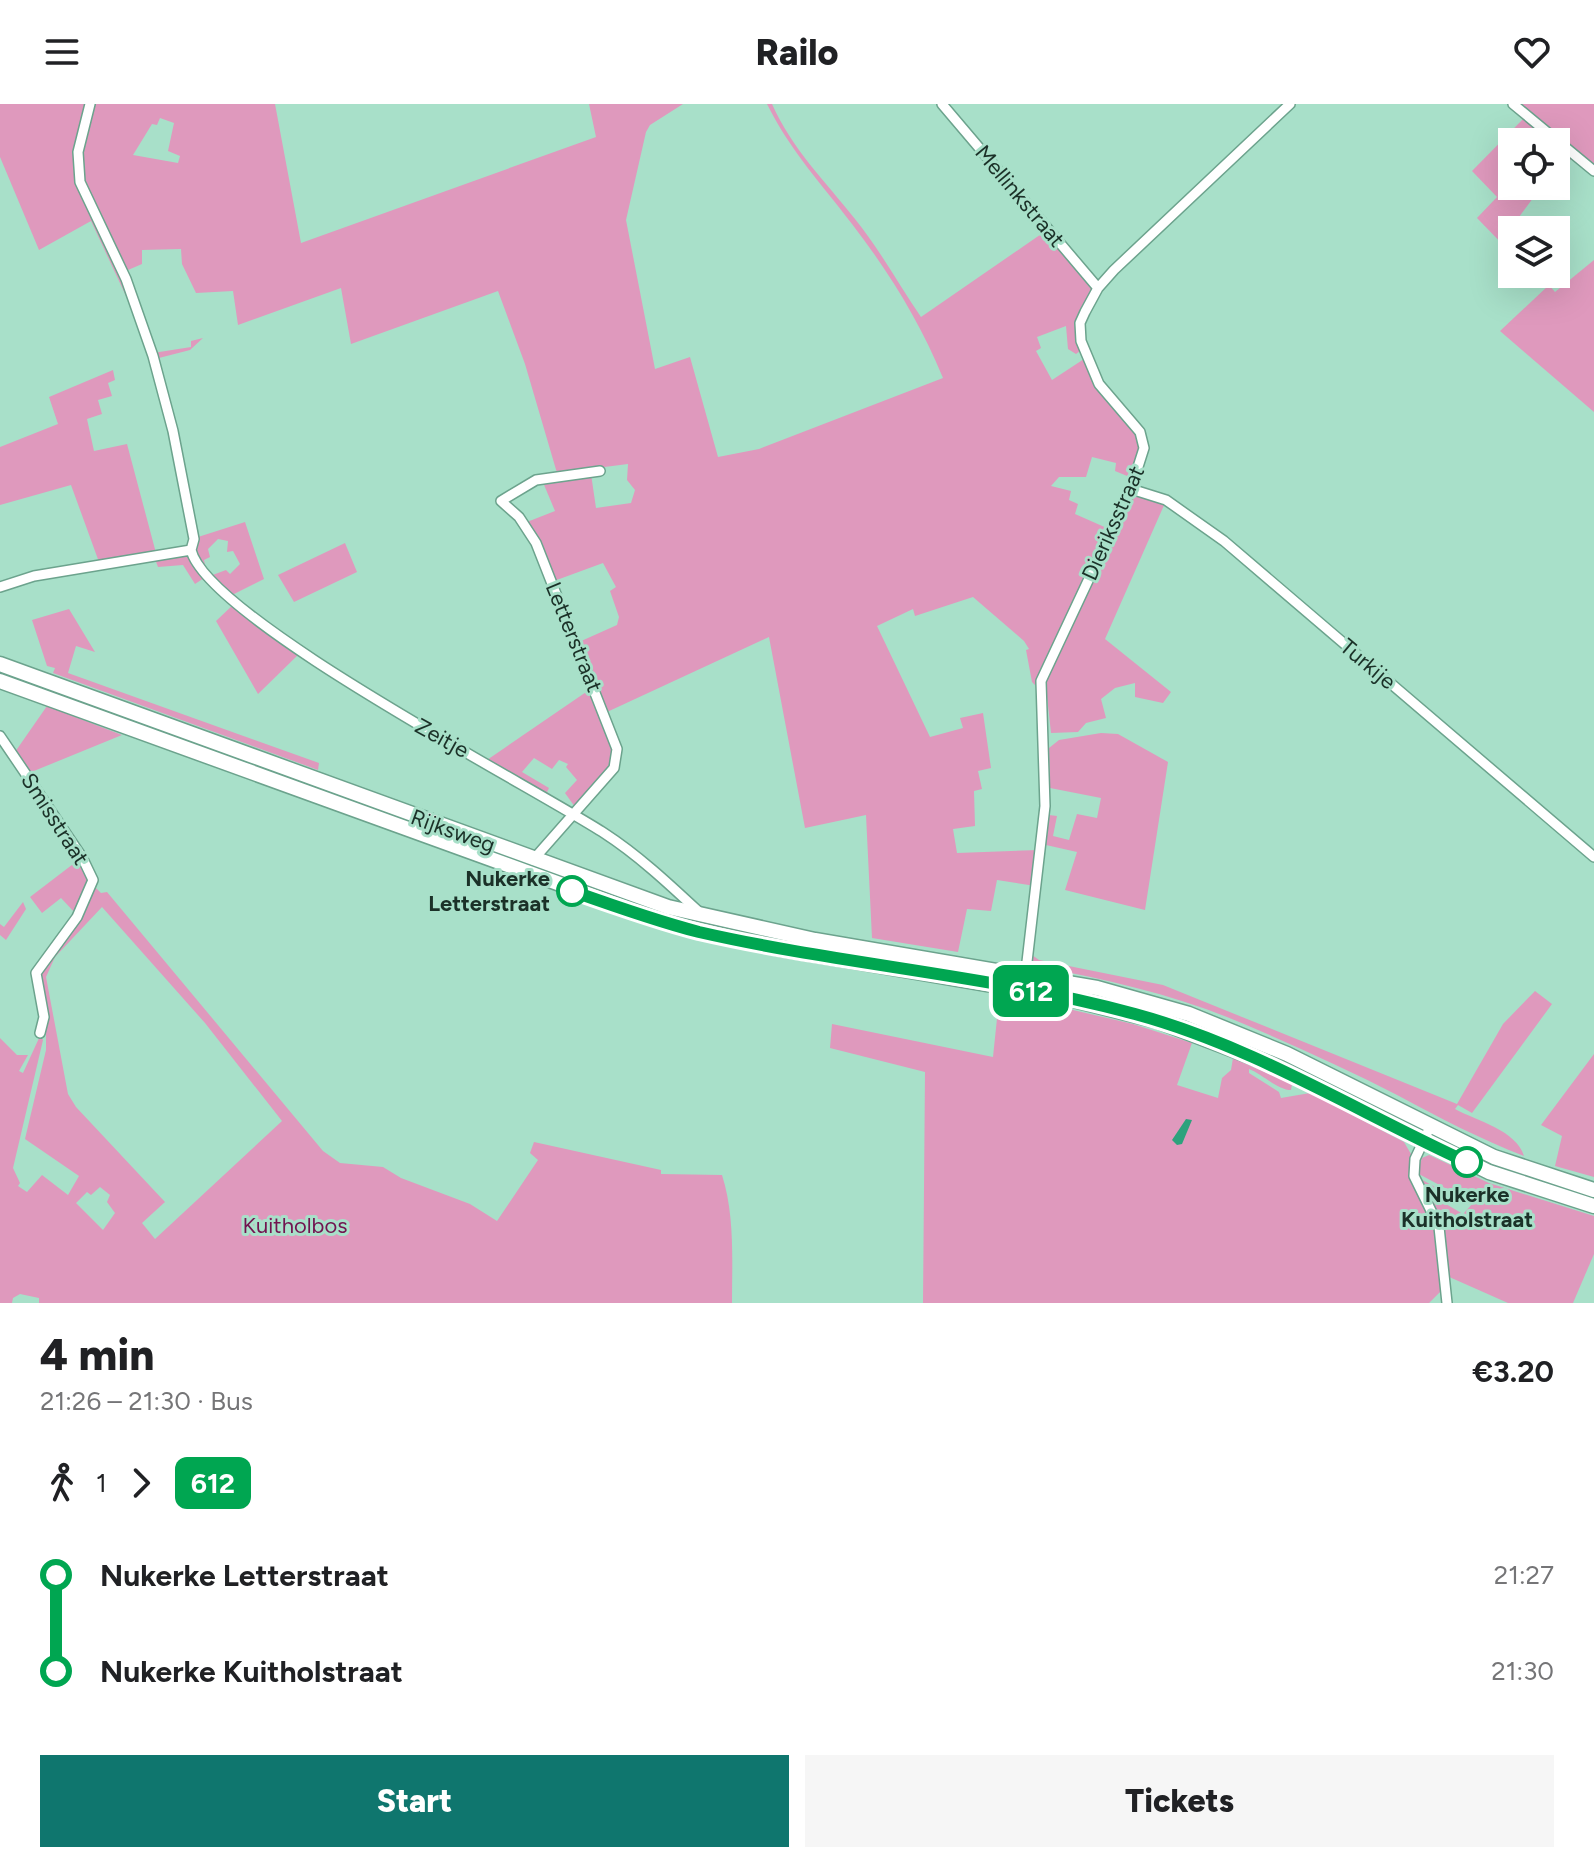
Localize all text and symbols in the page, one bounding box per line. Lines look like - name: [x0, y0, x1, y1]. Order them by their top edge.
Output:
- icon: menu: [40, 30, 84, 74]
- icon: heart: [1510, 30, 1554, 74]
- text: Railo: [755, 31, 839, 74]
- map controls: [1498, 128, 1570, 288]
- button: locate: [1498, 128, 1570, 200]
- street label: Mellinkstraat: [969, 139, 1071, 253]
- button: layers: [1498, 216, 1570, 288]
- street label: Dieriksstraat: [1076, 462, 1150, 584]
- street label: Letterstraat: [540, 578, 608, 696]
- street label: Turkije: [1335, 633, 1401, 695]
- street label: Zeitje: [410, 712, 474, 764]
- street label: Smisstraat: [15, 768, 95, 870]
- street label: Rijksweg: [407, 803, 499, 859]
- place label: Nukerke Letterstraat: [428, 865, 550, 917]
- marker: Nukerke Letterstraat: [557, 876, 587, 906]
- line badge: 612: [985, 965, 1077, 1017]
- text: 612: [1009, 974, 1053, 1008]
- marker: Nukerke Kuitholstraat: [1452, 1147, 1482, 1177]
- place label: Nukerke Kuitholstraat: [1401, 1181, 1533, 1233]
- park label: Kuitholbos: [243, 1212, 347, 1239]
- text: 4 min: [40, 1328, 155, 1381]
- text: €3.20: [1472, 1353, 1554, 1390]
- text: 21:26 – 21:30 · Bus: [40, 1385, 253, 1417]
- icon: walk: [40, 1461, 84, 1505]
- icon: forward: [119, 1461, 163, 1505]
- text: 612: [191, 1466, 235, 1500]
- text: 1: [96, 1467, 107, 1499]
- text: Nukerke Letterstraat: [100, 1557, 389, 1594]
- text: 21:27: [1494, 1559, 1554, 1591]
- text: Nukerke Kuitholstraat: [100, 1653, 403, 1690]
- text: 21:30: [1491, 1655, 1554, 1687]
- button: Start: [40, 1755, 789, 1847]
- button: Tickets: [805, 1755, 1554, 1847]

